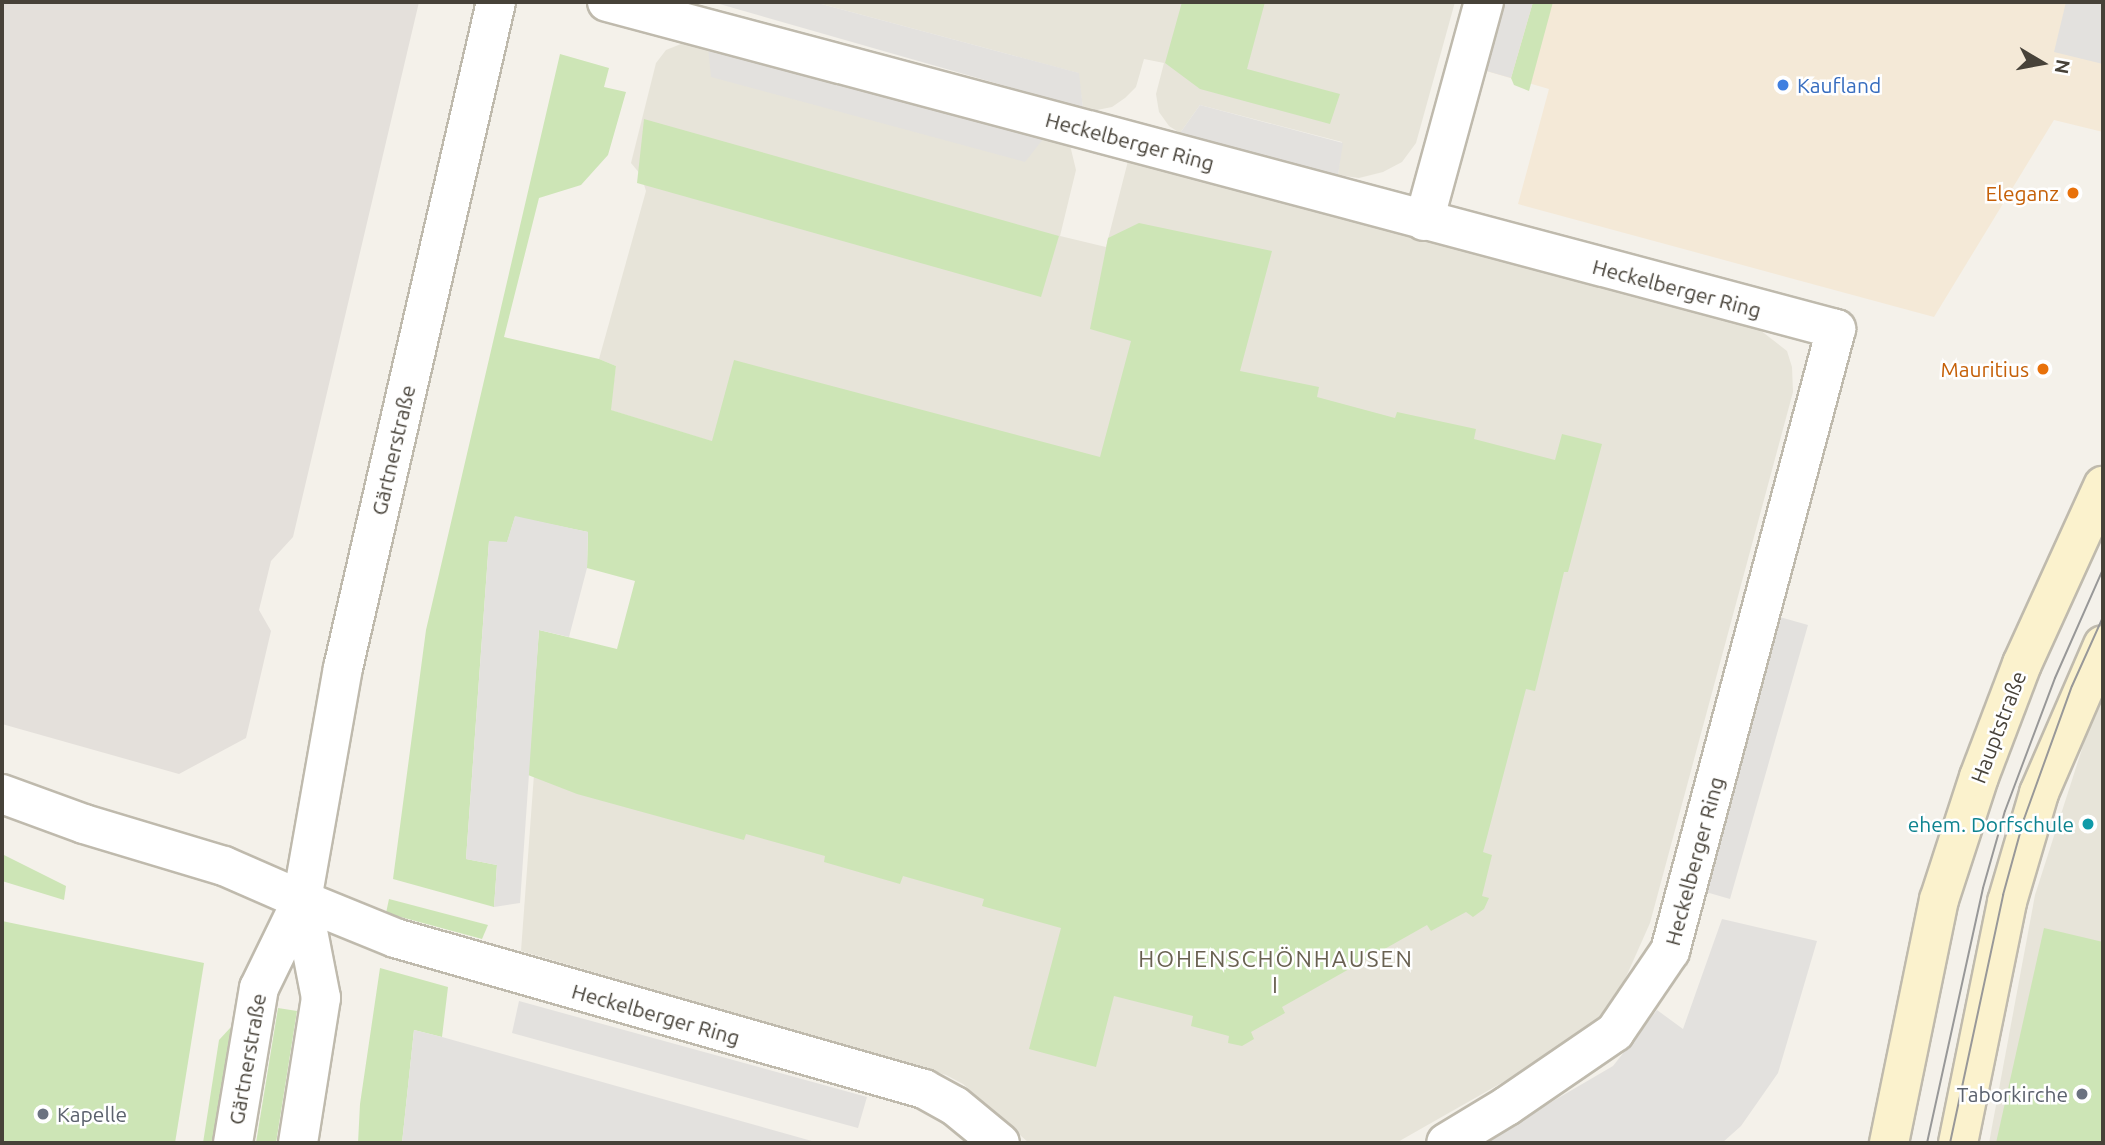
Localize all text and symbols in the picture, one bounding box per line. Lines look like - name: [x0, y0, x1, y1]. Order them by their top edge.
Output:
- north arrow: [2007, 28, 2077, 98]
- text: N: [2051, 58, 2075, 76]
- place label: Kaufland: [1797, 72, 1881, 98]
- marker: Kaufland: [1775, 77, 1791, 93]
- street label: Heckelberger Ring: [1043, 106, 1217, 176]
- place label: Eleganz: [1986, 180, 2059, 206]
- marker: Eleganz: [2065, 185, 2081, 201]
- street label: Heckelberger Ring: [1590, 253, 1764, 323]
- place label: Mauritius: [1940, 356, 2029, 382]
- marker: Mauritius: [2035, 361, 2051, 377]
- street label: Gärtnerstraße: [366, 382, 420, 518]
- street label: Hauptstraße: [1965, 667, 2031, 787]
- street label: Heckelberger Ring: [1659, 774, 1729, 948]
- place label: ehem. Dorfschule: [1908, 811, 2074, 837]
- marker: ehem. Dorfschule: [2080, 816, 2096, 832]
- district label: HOHENSCHÖNHAUSEN I: [1140, 945, 1412, 999]
- street label: Heckelberger Ring: [569, 978, 743, 1050]
- street label: Gärtnerstraße: [223, 991, 271, 1127]
- place label: Taborkirche: [1957, 1081, 2068, 1107]
- marker: Taborkirche: [2074, 1086, 2090, 1102]
- place label: Kapelle: [57, 1101, 127, 1127]
- marker: Kapelle: [35, 1106, 51, 1122]

